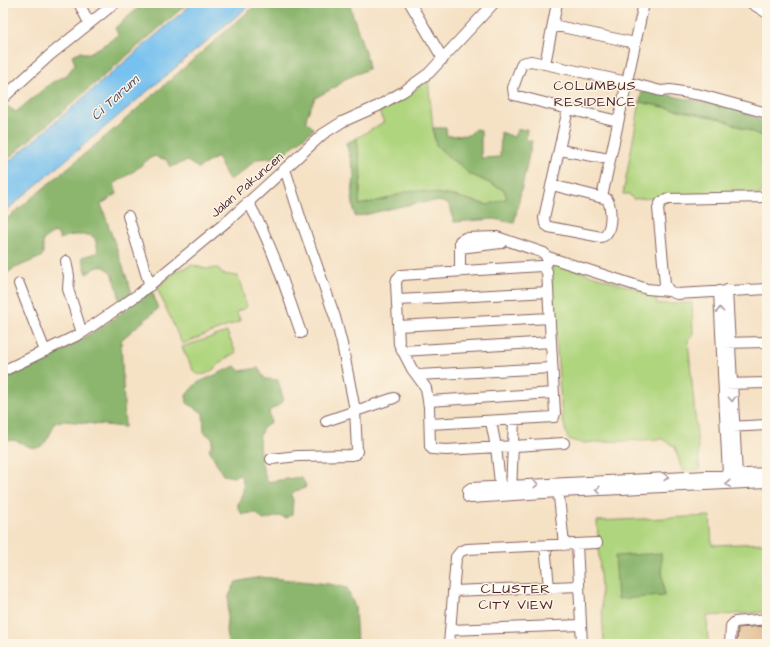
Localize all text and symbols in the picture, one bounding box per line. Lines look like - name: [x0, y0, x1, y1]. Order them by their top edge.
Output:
- water label: Ci Tarum: [87, 69, 145, 126]
- district label: COLUMBUS RESIDENCE: [553, 76, 637, 112]
- street label: Jalan Pakuncen: [207, 148, 288, 222]
- one-way arrow: [715, 307, 724, 313]
- one-way arrow: [727, 396, 736, 402]
- one-way arrow: [663, 473, 669, 482]
- one-way arrow: [533, 480, 539, 489]
- one-way arrow: [725, 480, 731, 488]
- one-way arrow: [595, 486, 601, 495]
- district label: CLUSTER CITY VIEW: [478, 579, 554, 615]

